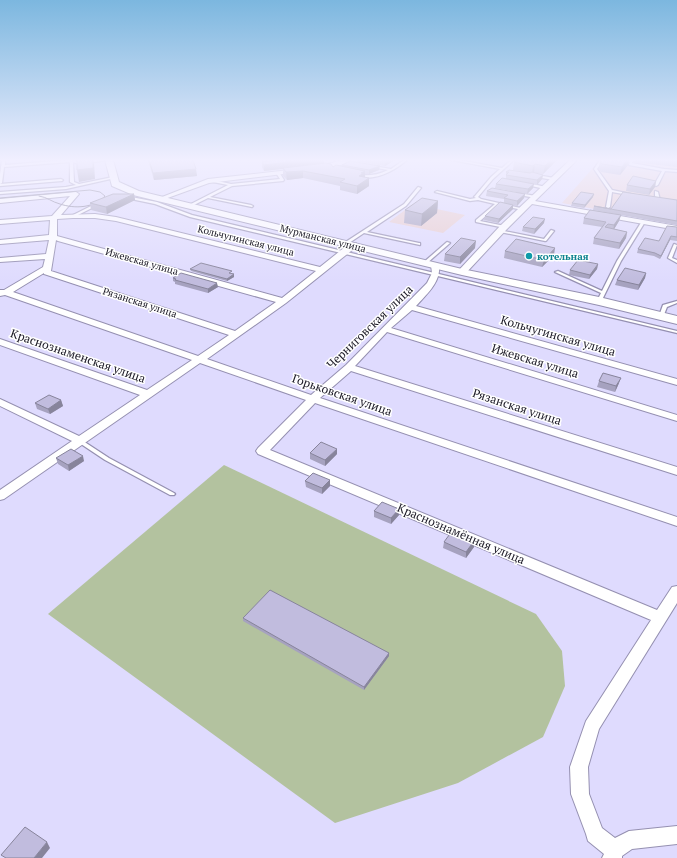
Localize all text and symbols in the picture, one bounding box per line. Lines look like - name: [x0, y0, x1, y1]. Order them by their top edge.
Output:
- street label: Мурманская улица: [278, 221, 367, 255]
- street label: Кольчугинская улица: [196, 222, 296, 259]
- street label: Ижевская улица: [104, 245, 180, 278]
- place label: котельная: [537, 250, 589, 263]
- marker: котельная: [524, 251, 534, 261]
- street label: Черниговская улица: [324, 282, 416, 372]
- street label: Рязанская улица: [101, 284, 179, 321]
- street label: Кольчугинская улица: [499, 312, 617, 359]
- street label: Краснознаменская улица: [9, 325, 148, 386]
- street label: Ижевская улица: [490, 340, 580, 381]
- street label: Горьковская улица: [290, 370, 394, 419]
- street label: Рязанская улица: [471, 385, 564, 428]
- street label: Краснознамённая улица: [395, 500, 527, 567]

